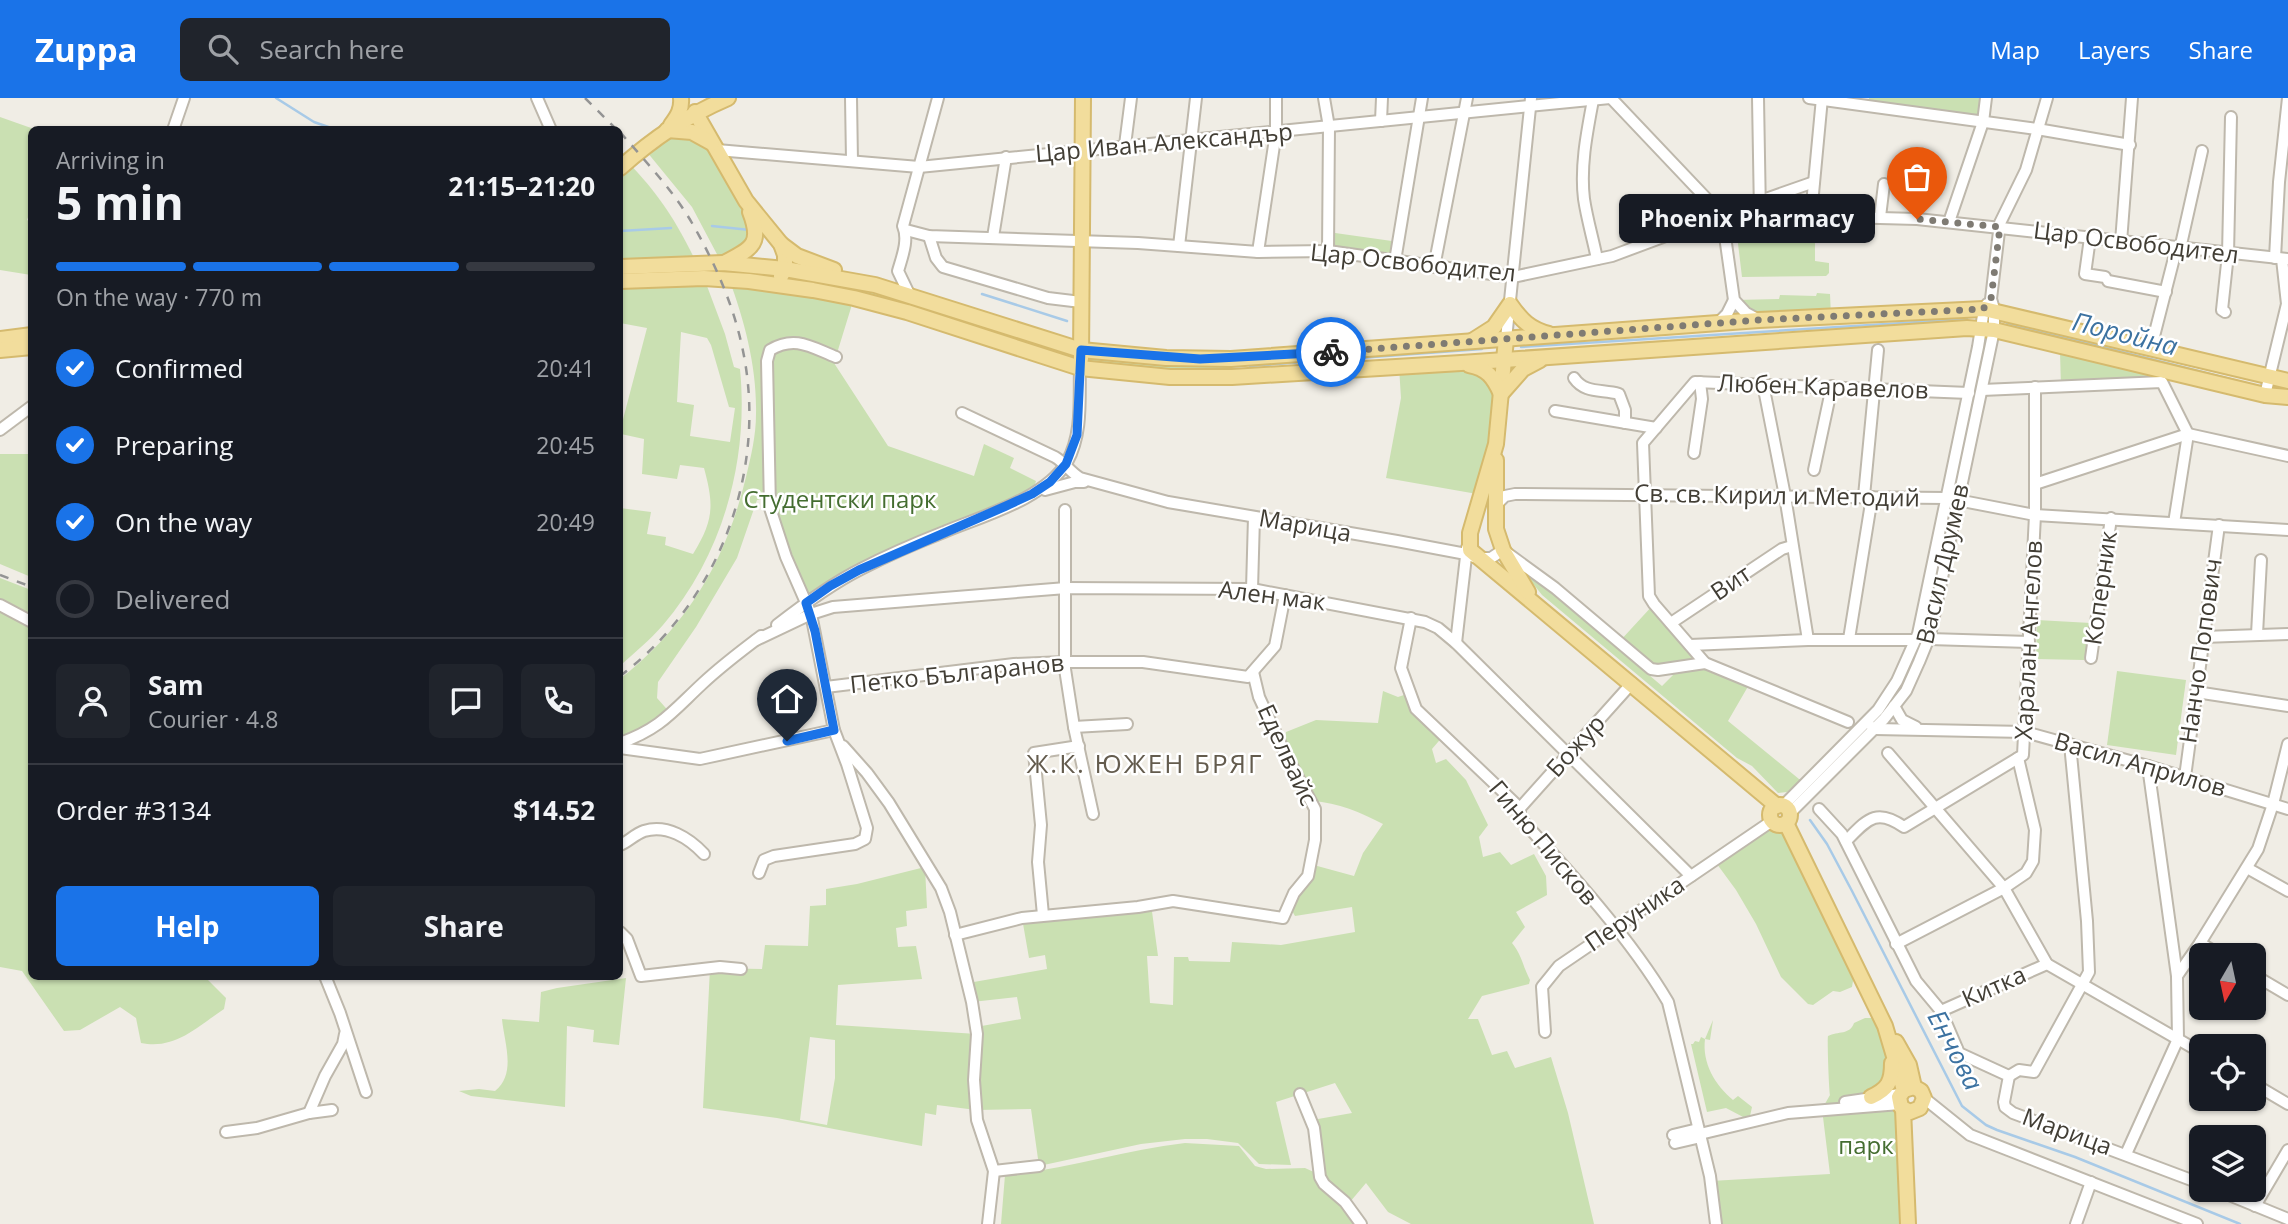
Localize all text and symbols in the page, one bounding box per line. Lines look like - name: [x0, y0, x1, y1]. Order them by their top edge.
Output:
- search box: [180, 18, 670, 81]
- text: Zuppa: [35, 27, 138, 72]
- icon: search: [204, 30, 242, 68]
- text: Search here: [260, 31, 404, 67]
- text: Map: [1990, 33, 2040, 66]
- text: Layers: [2078, 33, 2151, 66]
- text: Share: [2189, 33, 2253, 66]
- street label: Цар Иван Александър: [1034, 114, 1294, 169]
- text: Arriving in: [56, 144, 165, 176]
- pin: [1887, 147, 1947, 219]
- icon: bag: [1898, 158, 1936, 196]
- text: 21:15–21:20: [448, 168, 595, 204]
- text: 5 min: [56, 171, 184, 233]
- callout: Phoenix Pharmacy: [1619, 194, 1875, 244]
- text: Phoenix Pharmacy: [1640, 202, 1854, 234]
- street label: Цар Освободител: [2032, 213, 2241, 270]
- street label: Цар Освободител: [1309, 234, 1518, 289]
- text: On the way · 770 m: [56, 281, 262, 313]
- water label: Поройна: [2069, 303, 2182, 364]
- courier: [1296, 317, 1366, 387]
- icon: bike: [1312, 333, 1350, 371]
- icon: check: [56, 349, 94, 387]
- text: Confirmed: [115, 350, 243, 386]
- text: 20:41: [536, 352, 595, 384]
- street label: Любен Каравелов: [1717, 365, 1929, 406]
- icon: check: [56, 426, 94, 464]
- text: Preparing: [115, 427, 233, 463]
- text: 20:45: [536, 429, 595, 461]
- street label: Св. св. Кирил и Методий: [1634, 476, 1920, 513]
- street label: Васил Друмев: [1907, 480, 1976, 647]
- park label: Студентски парк: [744, 482, 937, 515]
- street label: Марица: [1256, 500, 1354, 549]
- icon: check: [56, 503, 94, 541]
- text: On the way: [115, 504, 252, 540]
- text: 20:49: [536, 506, 595, 538]
- street label: Коперник: [2075, 528, 2124, 647]
- street label: Харалан Ангелов: [2006, 539, 2049, 741]
- street label: Вит: [1703, 556, 1757, 607]
- street label: Нанчо Попович: [2170, 556, 2229, 745]
- street label: Ален мак: [1217, 572, 1328, 617]
- text: Delivered: [115, 581, 230, 617]
- street label: Петко Българанов: [848, 645, 1066, 700]
- button: person: [56, 664, 130, 738]
- button: chat: [429, 664, 503, 738]
- button: phone: [521, 664, 595, 738]
- text: Sam: [148, 667, 204, 703]
- pin: [757, 669, 817, 741]
- icon: home: [768, 680, 806, 718]
- street label: Еделвайс: [1251, 698, 1326, 810]
- text: Courier · 4.8: [148, 703, 278, 735]
- street label: Божур: [1538, 707, 1612, 783]
- street label: Васил Априлов: [2051, 723, 2230, 804]
- district label: Ж.К. ЮЖЕН БРЯГ: [1026, 745, 1264, 781]
- street label: Гиню Писков: [1482, 772, 1606, 912]
- text: Order #3134: [56, 792, 211, 828]
- text: $14.52: [513, 792, 595, 828]
- street label: Перуника: [1578, 867, 1691, 958]
- button: Help: [56, 886, 319, 966]
- button: Share: [333, 886, 595, 966]
- north arrow: [2189, 943, 2266, 1020]
- map controls: [2189, 943, 2266, 1202]
- street label: Китка: [1956, 957, 2031, 1014]
- water label: Енчова: [1920, 1003, 1992, 1097]
- button: locate: [2189, 1034, 2266, 1111]
- street label: Марица: [2018, 1099, 2117, 1162]
- button: layers: [2189, 1125, 2266, 1202]
- park label: парк: [1838, 1128, 1894, 1161]

